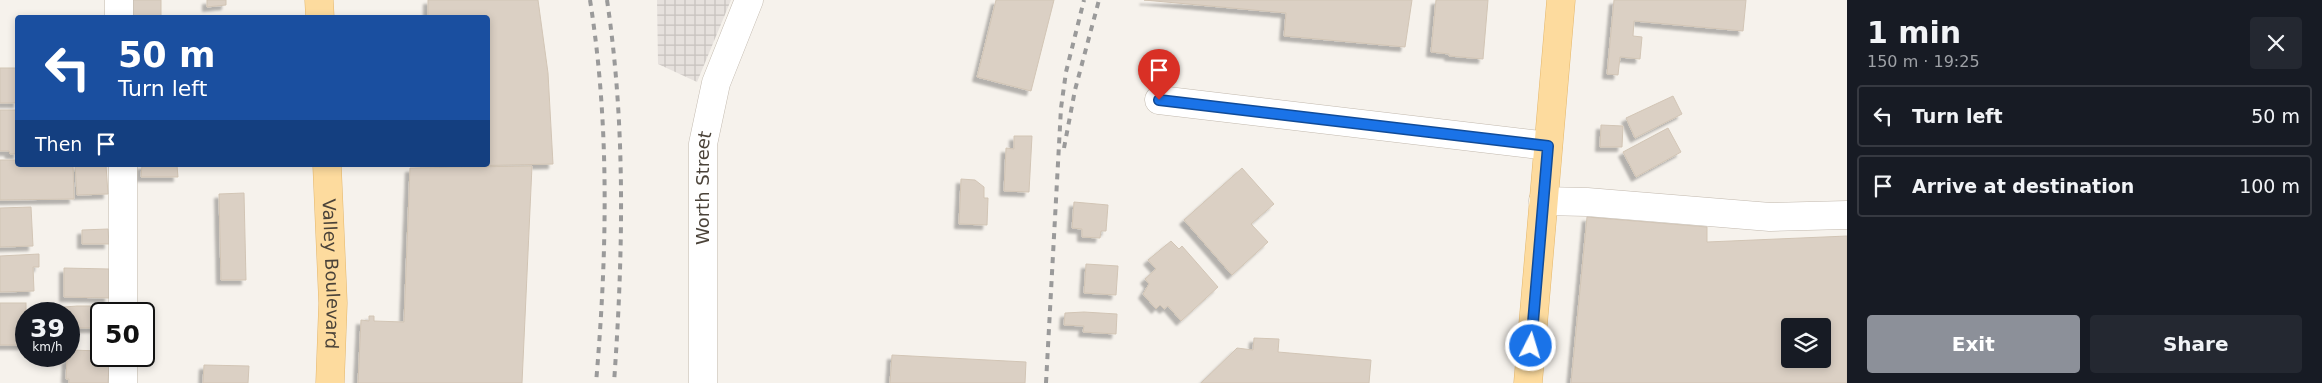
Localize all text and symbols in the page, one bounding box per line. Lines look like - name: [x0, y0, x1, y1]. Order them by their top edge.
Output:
- text: 1 min: [1867, 15, 1961, 50]
- button: close: [2250, 17, 2302, 69]
- icon: left: [35, 35, 100, 100]
- text: 50 m: [118, 35, 215, 75]
- pin: [1138, 49, 1180, 100]
- text: 150 m · 19:25: [1867, 52, 1980, 71]
- icon: arrive: [1145, 56, 1173, 84]
- text: Turn left: [118, 76, 207, 101]
- icon: left: [1869, 102, 1897, 130]
- text: Turn left: [1912, 105, 2003, 127]
- text: 50 m: [2251, 105, 2300, 127]
- street label: Worth Street: [691, 129, 716, 245]
- icon: arrive: [92, 130, 120, 158]
- text: Then: [35, 133, 82, 155]
- icon: arrive: [1869, 172, 1897, 200]
- text: Arrive at destination: [1912, 175, 2134, 197]
- text: 100 m: [2239, 175, 2300, 197]
- street label: Valley Boulevard: [318, 198, 344, 350]
- speed limit sign: 50: [90, 302, 155, 367]
- text: 39: [30, 314, 65, 343]
- button: Exit: [1867, 315, 2080, 373]
- button: Share: [2090, 315, 2302, 373]
- map controls: [1781, 318, 1831, 368]
- button: layers: [1781, 318, 1831, 368]
- position arrow: [1504, 319, 1556, 371]
- text: km/h: [32, 340, 63, 354]

